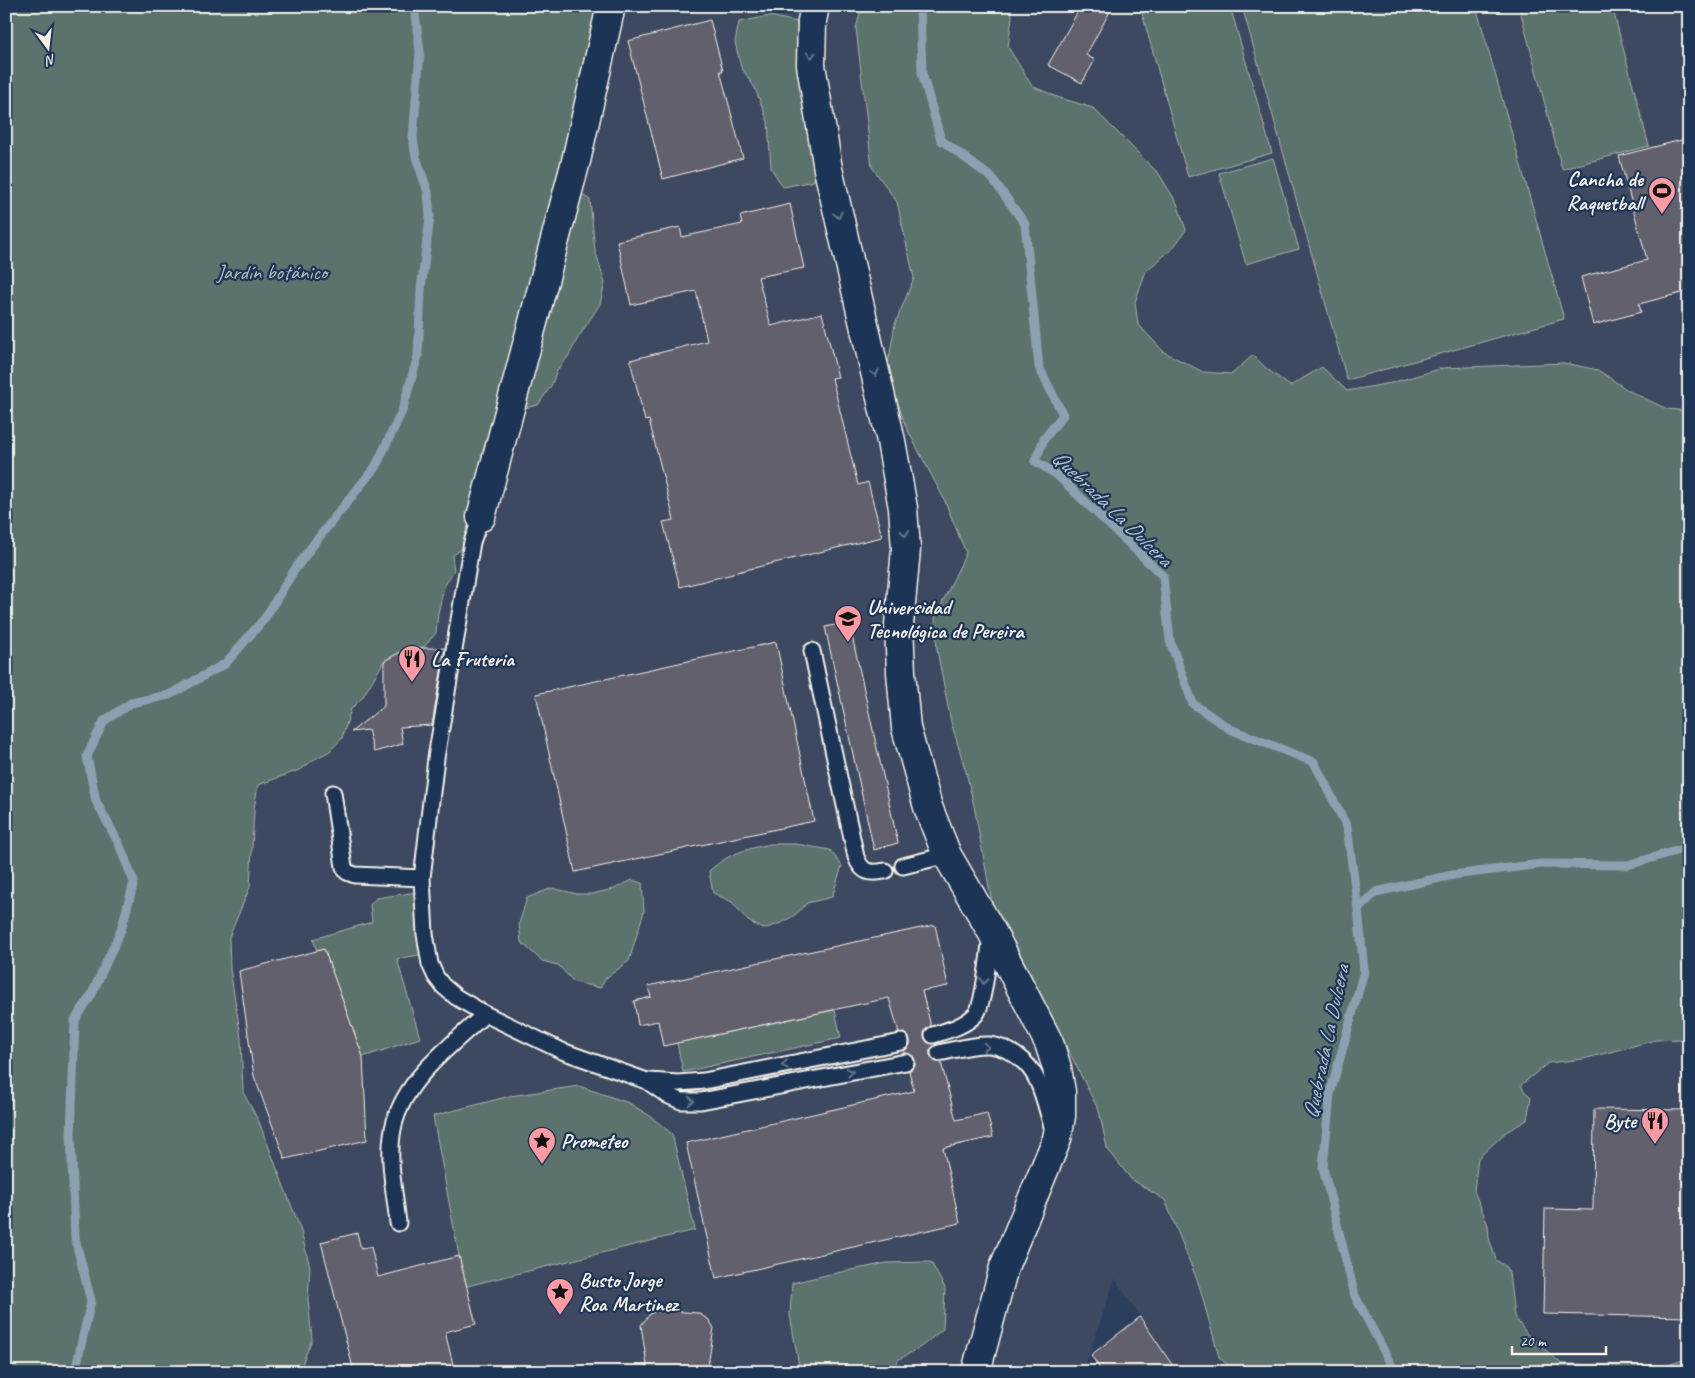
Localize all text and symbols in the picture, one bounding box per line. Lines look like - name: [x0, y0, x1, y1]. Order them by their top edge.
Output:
- north arrow: [22, 22, 72, 72]
- text: N: [43, 51, 58, 70]
- one-way arrow: [806, 51, 816, 59]
- place label: Cancha de Raquetball: [1567, 166, 1647, 216]
- sports icon: Cancha de Raquetball: [1647, 176, 1677, 215]
- one-way arrow: [832, 210, 843, 219]
- park label: Jardín botánico: [216, 259, 330, 285]
- one-way arrow: [869, 369, 880, 377]
- water label: Quebrada La Dulcera: [1046, 444, 1179, 574]
- one-way arrow: [899, 529, 910, 537]
- place label: Universidad Tecnológica de Pereira: [867, 594, 1025, 644]
- school or university icon: Universidad Tecnológica de Pereira: [833, 604, 863, 643]
- restaurant icon: La Fruteria: [397, 644, 427, 683]
- place label: La Fruteria: [431, 646, 515, 672]
- water label: Quebrada La Dulcera: [1296, 961, 1356, 1121]
- one-way arrow: [980, 976, 990, 985]
- one-way arrow: [983, 1041, 991, 1052]
- one-way arrow: [780, 1059, 789, 1070]
- one-way arrow: [846, 1068, 855, 1078]
- one-way arrow: [687, 1096, 695, 1106]
- restaurant icon: Byte: [1640, 1106, 1670, 1145]
- place label: Byte: [1604, 1108, 1638, 1134]
- place icon: Prometeo: [527, 1126, 557, 1165]
- place label: Prometeo: [561, 1128, 629, 1154]
- place label: Busto Jorge Roa Martinez: [579, 1267, 680, 1317]
- place icon: Busto Jorge Roa Martinez: [545, 1277, 575, 1316]
- scale bar: [1512, 1323, 1606, 1355]
- text: 20 m: [1520, 1332, 1547, 1351]

